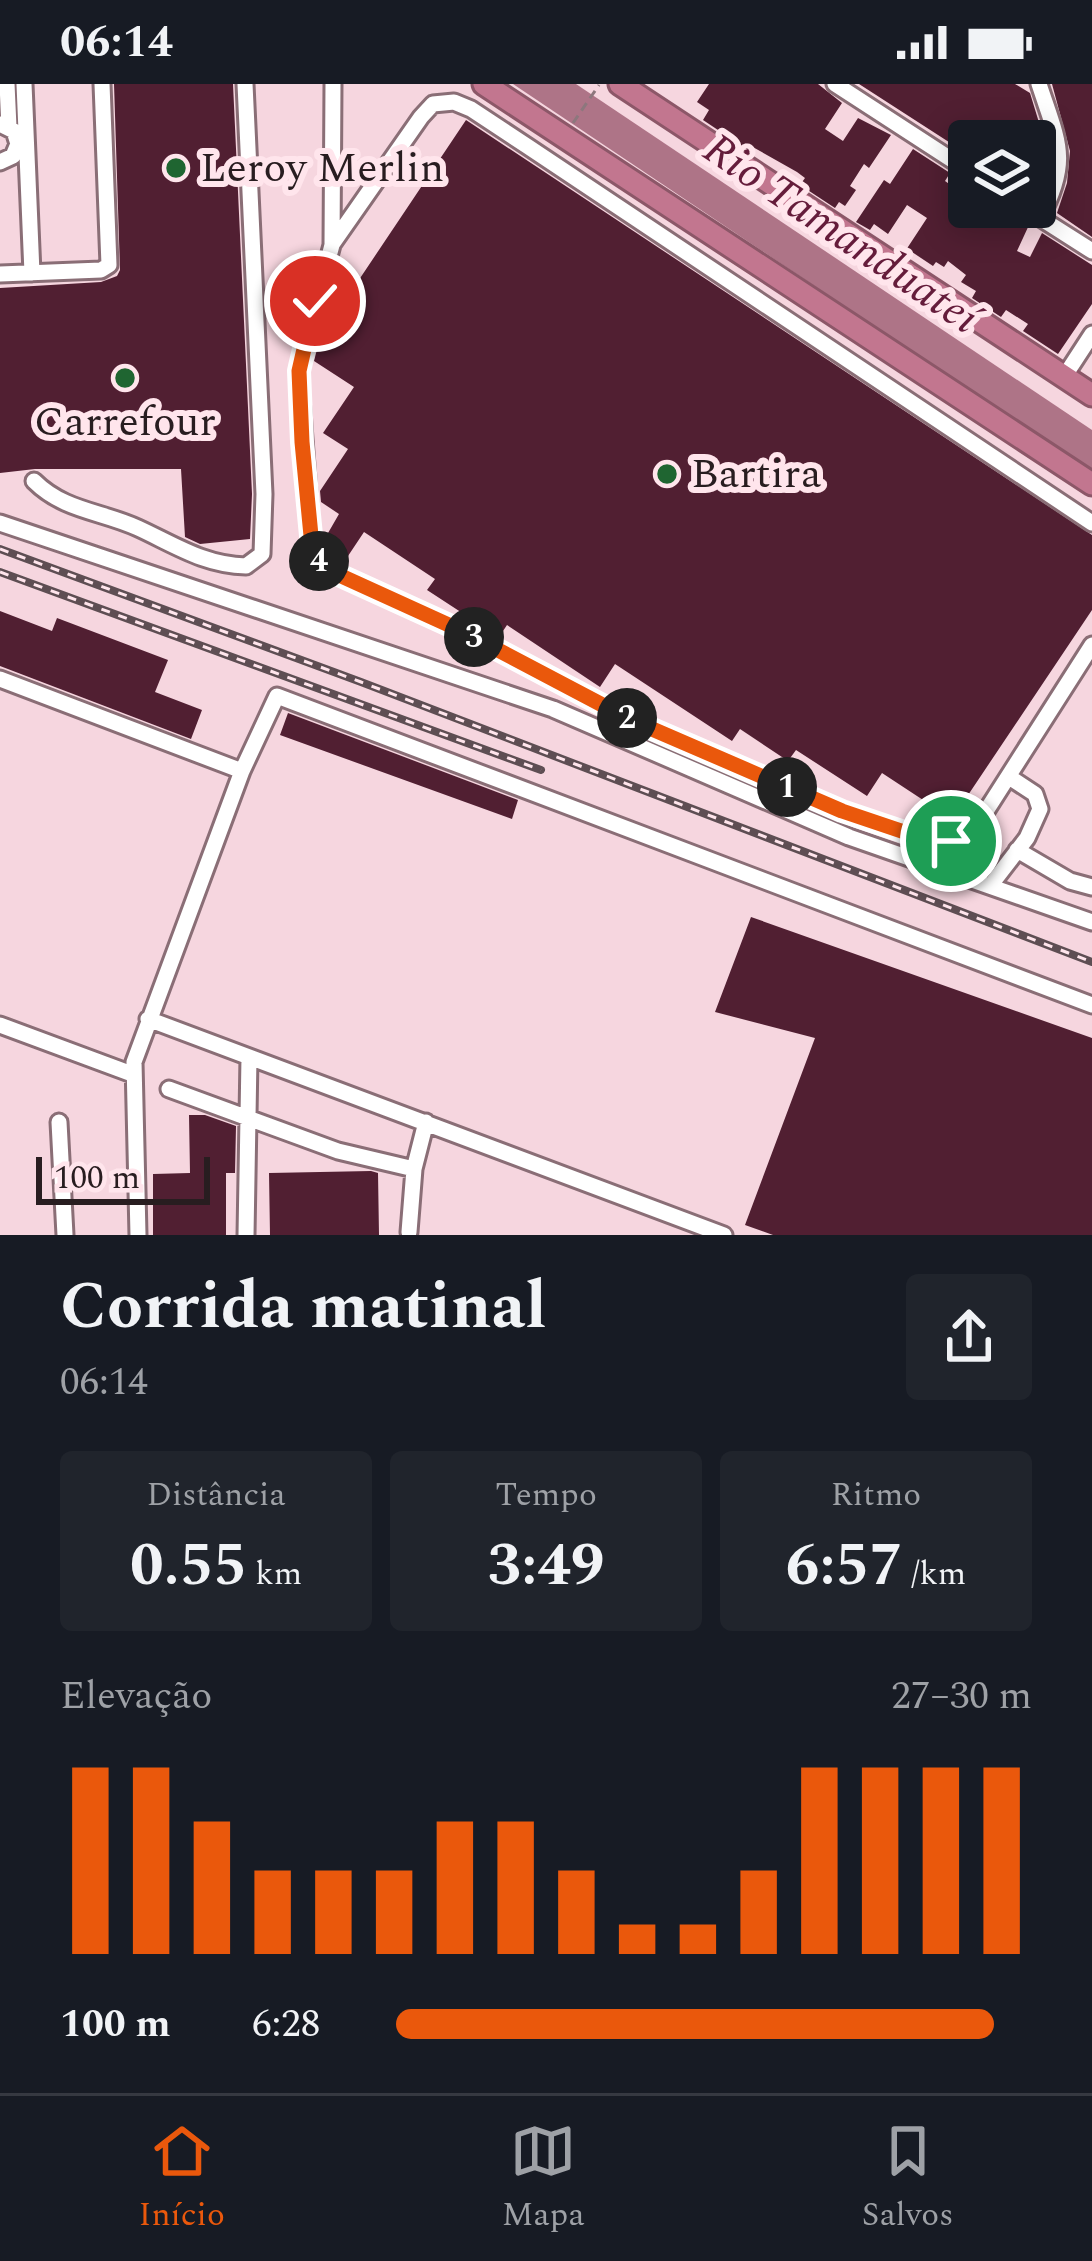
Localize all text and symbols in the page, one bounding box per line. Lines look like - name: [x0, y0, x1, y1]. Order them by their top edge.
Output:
- text: 06:14: [60, 8, 173, 77]
- water label: Rio Tamanduateí: [689, 116, 996, 354]
- map controls: [948, 120, 1056, 228]
- button: layers: [948, 120, 1056, 228]
- place label: Leroy Merlin: [200, 137, 444, 200]
- marker: Leroy Merlin: [163, 155, 189, 181]
- pin: [264, 250, 366, 352]
- icon: check: [282, 268, 348, 334]
- marker: Carrefour: [112, 365, 138, 391]
- place label: Carrefour: [34, 391, 216, 454]
- place label: Bartira: [691, 443, 822, 506]
- marker: Bartira: [654, 461, 680, 487]
- pin: 4: [289, 531, 349, 591]
- text: 4: [310, 536, 328, 586]
- pin: 3: [444, 607, 504, 667]
- text: 3: [465, 612, 483, 662]
- pin: 2: [597, 688, 657, 748]
- text: 2: [618, 693, 636, 743]
- pin: 1: [757, 757, 817, 817]
- text: 1: [778, 762, 796, 812]
- pin: [900, 790, 1002, 892]
- icon: arrive: [918, 808, 984, 874]
- scale bar: [36, 1151, 210, 1204]
- text: 100 m: [54, 1153, 140, 1203]
- text: Corrida matinal: [60, 1257, 547, 1358]
- button: share: [906, 1274, 1032, 1400]
- text: 06:14: [60, 1353, 148, 1412]
- text: Distância: [146, 1470, 286, 1520]
- text: Tempo: [495, 1470, 597, 1520]
- text: Ritmo: [831, 1470, 921, 1520]
- text: 0.55: [130, 1520, 247, 1612]
- text: 3:49: [487, 1520, 605, 1612]
- text: 6:57: [786, 1520, 903, 1612]
- text: km: [247, 1549, 302, 1599]
- text: /km: [903, 1549, 966, 1599]
- text: Elevação: [60, 1667, 212, 1726]
- text: 27–30 m: [891, 1667, 1032, 1726]
- text: 100 m: [60, 1995, 171, 2054]
- text: 6:28: [252, 1995, 320, 2054]
- tab: Início: [139, 2118, 225, 2240]
- tab: Mapa: [502, 2118, 585, 2240]
- tab: Salvos: [862, 2118, 953, 2240]

